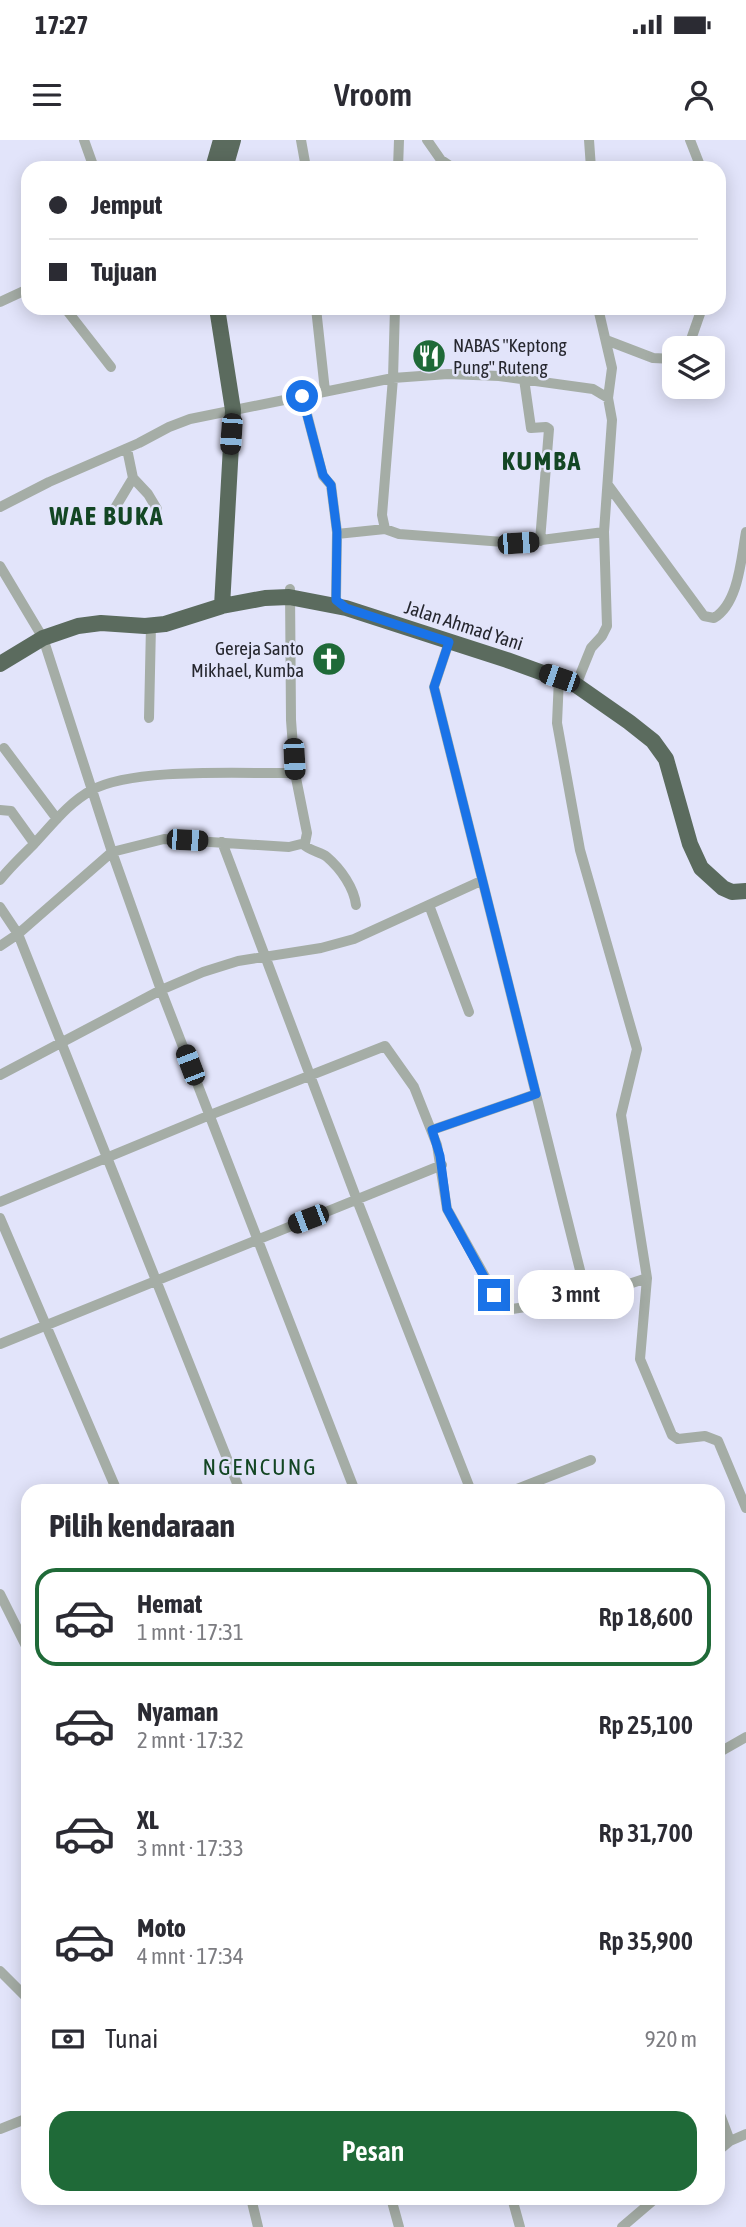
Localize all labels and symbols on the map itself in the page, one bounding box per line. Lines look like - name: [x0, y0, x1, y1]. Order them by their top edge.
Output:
- place label: NABAS "Keptong Pung" Ruteng: [453, 334, 568, 378]
- restaurant icon: NABAS "Keptong Pung" Ruteng: [410, 337, 448, 375]
- route start: [286, 380, 318, 412]
- car: [220, 412, 243, 456]
- district label: KUMBA: [502, 446, 582, 476]
- district label: WAE BUKA: [49, 501, 164, 531]
- car: [497, 531, 540, 555]
- street label: Jalan Ahmad Yani: [402, 596, 526, 654]
- place label: Gereja Santo Mikhael, Kumba: [191, 637, 304, 681]
- church icon: Gereja Santo Mikhael, Kumba: [310, 640, 348, 678]
- car: [536, 661, 583, 695]
- car: [283, 737, 306, 781]
- car: [166, 828, 209, 852]
- car: [173, 1042, 208, 1088]
- car: [285, 1202, 332, 1236]
- callout: 3 mnt: [518, 1270, 634, 1320]
- route end: [478, 1279, 510, 1311]
- district label: NGENCUNG: [203, 1454, 317, 1480]

